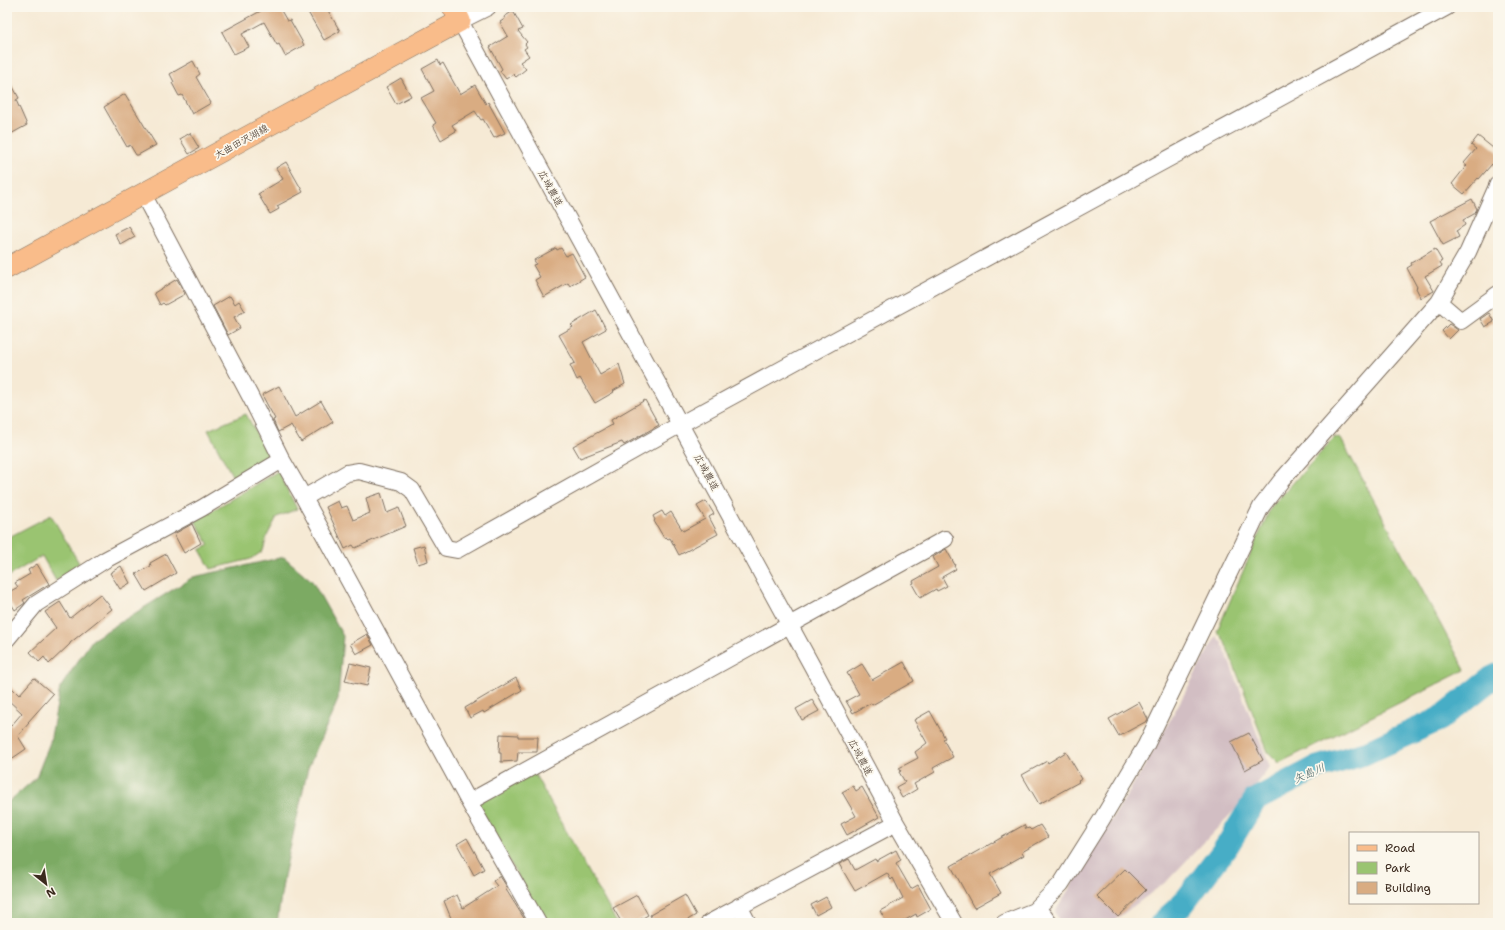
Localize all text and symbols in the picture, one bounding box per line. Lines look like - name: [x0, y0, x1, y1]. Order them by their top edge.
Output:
- street label: 大曲田沢湖線: [212, 121, 271, 162]
- street label: 広域農道: [535, 168, 566, 209]
- street label: 広域農道: [691, 452, 722, 493]
- street label: 広域農道: [845, 737, 876, 778]
- water label: 矢島川: [1291, 760, 1327, 787]
- legend: [1349, 832, 1479, 904]
- text: Road: [1385, 840, 1416, 856]
- text: Park: [1385, 860, 1411, 876]
- north arrow: [26, 864, 66, 904]
- text: Building: [1385, 880, 1431, 896]
- text: N: [43, 884, 58, 901]

